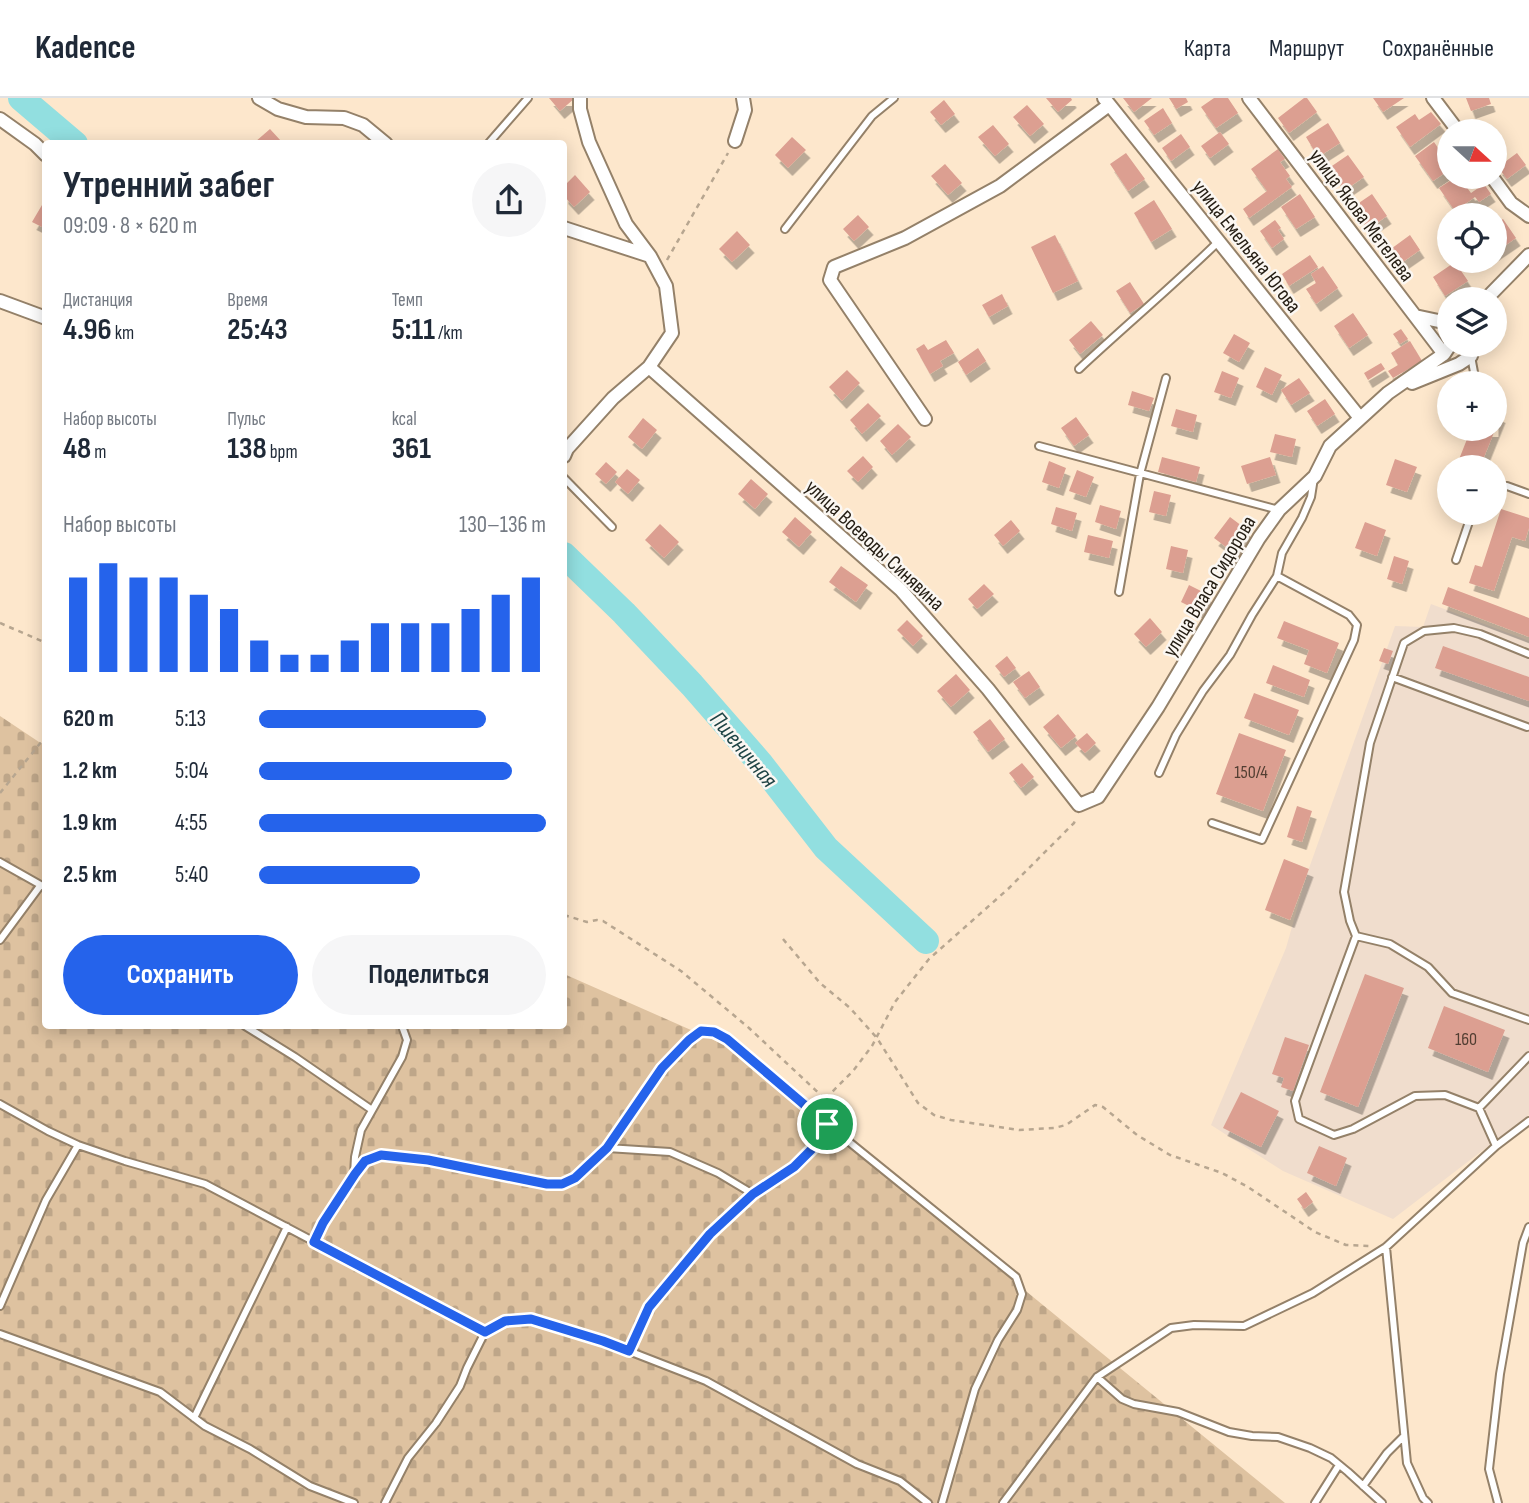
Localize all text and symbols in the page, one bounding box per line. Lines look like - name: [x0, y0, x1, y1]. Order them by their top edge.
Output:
- text: Kadence: [35, 28, 136, 68]
- text: Карта: [1184, 34, 1231, 63]
- text: Маршрут: [1269, 34, 1344, 63]
- text: Сохранённые: [1382, 34, 1494, 63]
- north arrow: [1437, 119, 1507, 189]
- map controls: [1437, 119, 1507, 525]
- street label: улица Якова Метелева: [1304, 144, 1420, 287]
- text: Утренний забег: [63, 163, 274, 208]
- button: share: [472, 163, 546, 237]
- street label: улица Емельяна Югова: [1187, 175, 1306, 318]
- button: locate: [1437, 203, 1507, 273]
- text: 09:09 · 8 × 620 m: [63, 212, 197, 240]
- button: layers: [1437, 287, 1507, 357]
- text: Дистанция: [63, 289, 133, 312]
- text: Время: [227, 289, 268, 312]
- text: Темп: [392, 289, 423, 312]
- text: 4.96: [63, 312, 112, 348]
- text: 25:43: [227, 312, 288, 348]
- text: 5:11: [392, 312, 435, 348]
- text: km: [112, 322, 134, 345]
- text: /km: [435, 322, 463, 345]
- button: +: [1437, 371, 1507, 441]
- text: Набор высоты: [63, 408, 157, 431]
- text: Пульс: [227, 408, 266, 431]
- text: kcal: [392, 408, 417, 431]
- text: 48: [63, 431, 91, 467]
- text: 138: [227, 431, 267, 467]
- text: 361: [392, 431, 431, 467]
- text: m: [91, 441, 106, 464]
- text: bpm: [267, 441, 298, 464]
- button: −: [1437, 455, 1507, 525]
- street label: улица Воеводы Синявина: [800, 475, 949, 616]
- text: Набор высоты: [63, 511, 176, 539]
- text: 130–136 m: [459, 511, 546, 539]
- street label: улица Власа Сидорова: [1157, 511, 1261, 661]
- text: 620 m: [63, 705, 114, 733]
- text: 5:13: [175, 705, 206, 733]
- water label: Пшеничная: [704, 706, 783, 793]
- text: 1.2 km: [63, 757, 117, 785]
- text: 5:04: [175, 757, 208, 785]
- house number: 150/4: [1234, 762, 1268, 783]
- text: 1.9 km: [63, 809, 117, 837]
- text: 4:55: [175, 809, 207, 837]
- text: 2.5 km: [63, 861, 117, 889]
- text: 5:40: [175, 861, 208, 889]
- button: Сохранить: [63, 935, 298, 1015]
- button: Поделиться: [312, 935, 546, 1015]
- house number: 160: [1455, 1029, 1477, 1050]
- pin: [797, 1094, 857, 1154]
- icon: arrive: [808, 1105, 846, 1143]

